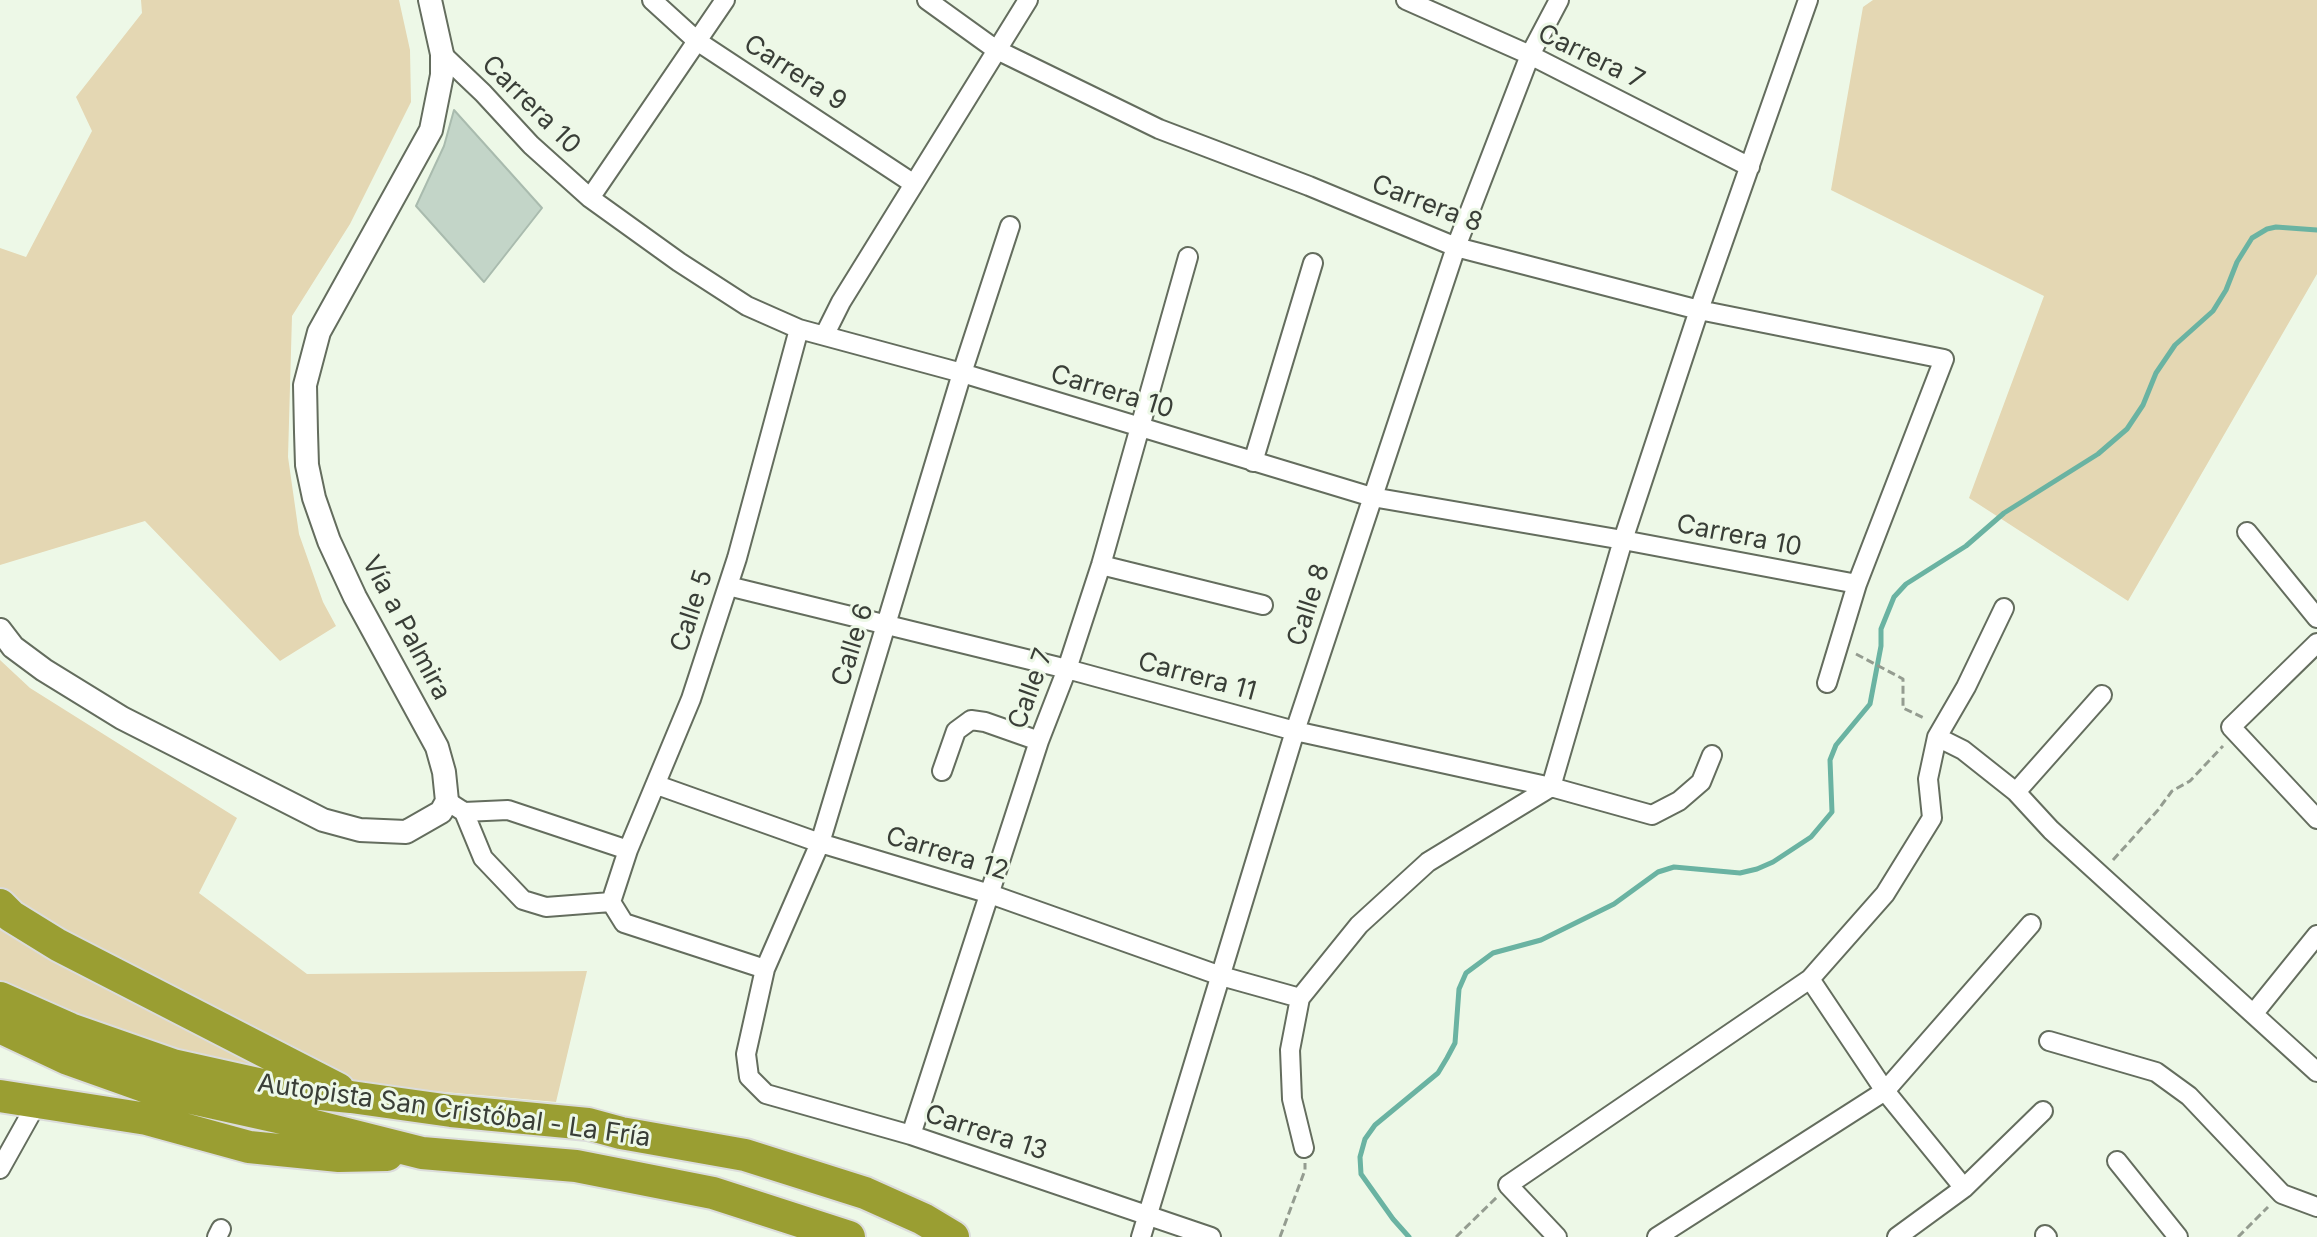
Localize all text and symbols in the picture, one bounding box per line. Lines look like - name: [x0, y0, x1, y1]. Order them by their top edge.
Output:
- street label: Carrera 7: [1533, 18, 1649, 96]
- street label: Carrera 9: [738, 28, 852, 118]
- street label: Carrera 10: [475, 49, 587, 161]
- street label: Carrera 8: [1367, 169, 1487, 239]
- street label: Carrera 10: [1047, 359, 1177, 425]
- street label: Carrera 10: [1674, 509, 1804, 563]
- street label: Vía a Palmira: [355, 550, 457, 706]
- street label: Calle 8: [1281, 560, 1337, 650]
- street label: Calle 5: [664, 566, 720, 656]
- street label: Calle 6: [826, 600, 880, 690]
- street label: Calle 7: [1002, 644, 1060, 734]
- street label: Carrera 11: [1134, 646, 1260, 708]
- street label: Carrera 12: [882, 821, 1012, 887]
- street label: Autopista San Cristóbal - La Fría: [255, 1068, 653, 1154]
- street label: Carrera 13: [921, 1099, 1051, 1167]

